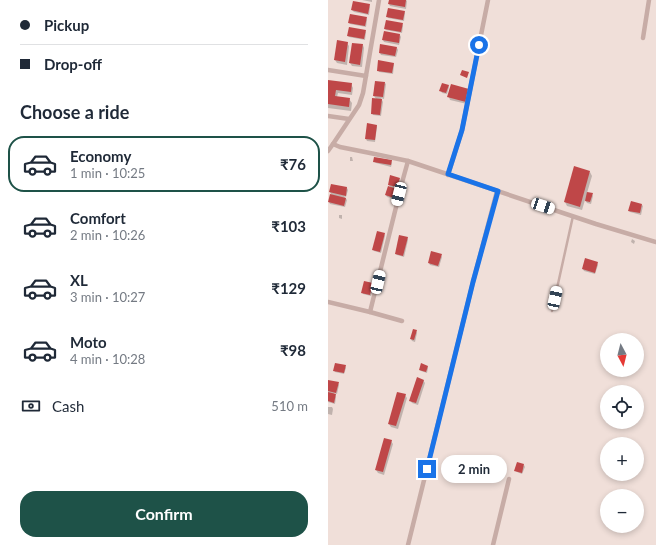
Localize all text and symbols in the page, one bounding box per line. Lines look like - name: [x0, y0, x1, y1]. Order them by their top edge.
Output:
- text: Pickup: [44, 16, 89, 34]
- route start: [470, 36, 488, 54]
- text: Drop-off: [44, 55, 102, 73]
- text: Choose a ride: [20, 101, 129, 123]
- icon: car: [22, 146, 58, 182]
- text: Economy: [70, 147, 131, 165]
- text: ₹76: [280, 155, 306, 173]
- text: 1 min · 10:25: [70, 165, 145, 181]
- car: [390, 181, 408, 207]
- car: [530, 197, 556, 215]
- icon: car: [22, 208, 58, 244]
- text: Comfort: [70, 209, 126, 227]
- text: ₹103: [271, 217, 306, 235]
- text: 2 min · 10:26: [70, 227, 145, 243]
- car: [369, 269, 387, 295]
- icon: car: [22, 270, 58, 306]
- text: XL: [70, 271, 88, 289]
- text: ₹129: [271, 279, 306, 297]
- car: [547, 285, 563, 311]
- text: 3 min · 10:27: [70, 289, 145, 305]
- icon: car: [22, 332, 58, 368]
- text: Moto: [70, 333, 107, 351]
- north arrow: [600, 333, 644, 377]
- map controls: [600, 333, 644, 533]
- text: ₹98: [280, 341, 306, 359]
- text: 4 min · 10:28: [70, 351, 145, 367]
- button: locate: [600, 385, 644, 429]
- icon: cash: [20, 395, 42, 417]
- text: Cash: [52, 397, 84, 415]
- text: 510 m: [271, 398, 308, 414]
- button: +: [600, 437, 644, 481]
- callout: 2 min: [441, 455, 507, 483]
- route end: [418, 460, 436, 478]
- text: 2 min: [458, 461, 490, 477]
- button: −: [600, 489, 644, 533]
- button: Confirm: [20, 491, 308, 537]

